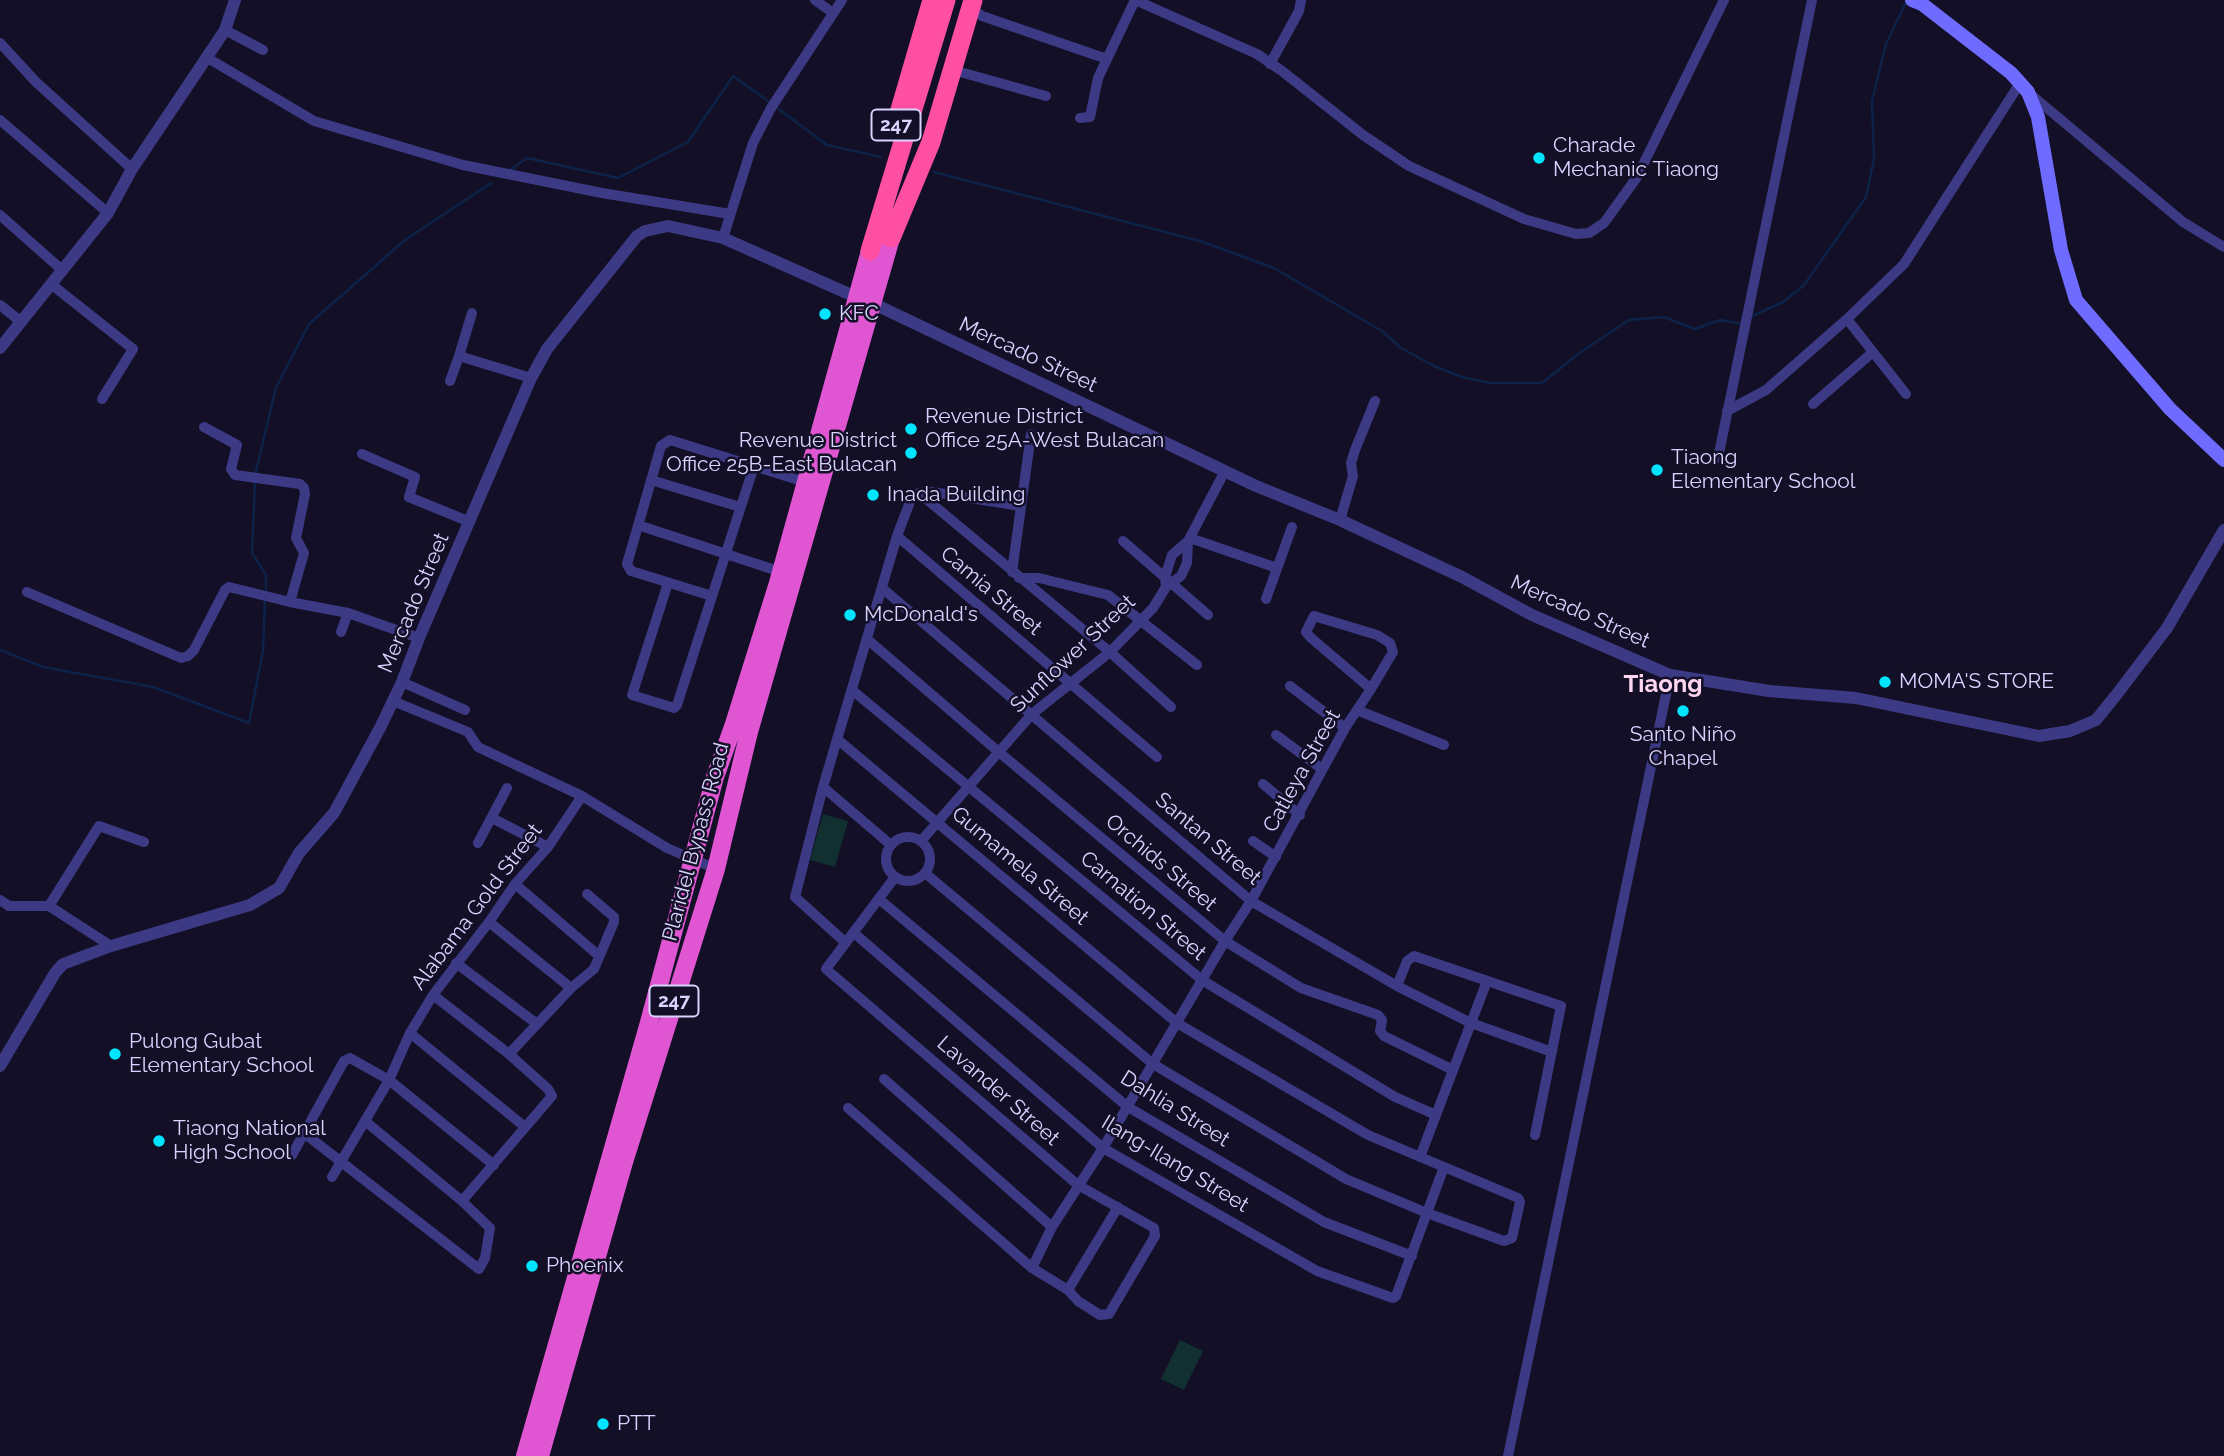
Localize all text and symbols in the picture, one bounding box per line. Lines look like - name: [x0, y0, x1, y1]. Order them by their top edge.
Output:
- road number: 247: [872, 110, 920, 140]
- place label: Charade Mechanic Tiaong: [1553, 133, 1719, 183]
- marker: Charade Mechanic Tiaong: [1531, 150, 1547, 166]
- place label: KFC: [839, 301, 879, 327]
- marker: KFC: [817, 306, 833, 322]
- street label: Mercado Street: [955, 312, 1101, 398]
- place label: Revenue District Office 25A-West Bulacan: [925, 404, 1164, 454]
- marker: Revenue District Office 25A-West Bulacan: [903, 421, 919, 437]
- place label: Revenue District Office 25B-East Bulacan: [666, 428, 897, 478]
- marker: Revenue District Office 25B-East Bulacan: [903, 445, 919, 461]
- place label: Tiaong Elementary School: [1671, 445, 1855, 495]
- marker: Tiaong Elementary School: [1649, 462, 1665, 478]
- place label: Inada Building: [887, 482, 1025, 508]
- marker: Inada Building: [865, 487, 881, 503]
- street label: Mercado Street: [373, 529, 455, 677]
- street label: Camia Street: [935, 541, 1047, 641]
- street label: Mercado Street: [1506, 570, 1654, 654]
- street label: Sunflower Street: [1005, 590, 1141, 718]
- place label: McDonald's: [864, 602, 978, 628]
- marker: McDonald's: [842, 607, 858, 623]
- place label: MOMA'S STORE: [1899, 669, 2054, 695]
- district label: Tiaong: [1623, 671, 1703, 699]
- marker: MOMA'S STORE: [1877, 674, 1893, 690]
- marker: Santo Niño Chapel: [1675, 703, 1691, 719]
- street label: Catleya Street: [1258, 705, 1346, 837]
- place label: Santo Niño Chapel: [1630, 722, 1736, 772]
- street label: Plaridel Bypass Road: [657, 740, 735, 944]
- street label: Santan Street: [1150, 787, 1266, 891]
- street label: Gumamela Street: [947, 802, 1093, 930]
- street label: Orchids Street: [1100, 809, 1222, 917]
- street label: Alabama Gold Street: [406, 819, 548, 995]
- street label: Carnation Street: [1075, 846, 1211, 966]
- road number: 247: [650, 986, 698, 1016]
- place label: Pulong Gubat Elementary School: [129, 1029, 313, 1079]
- street label: Lavander Street: [932, 1031, 1064, 1151]
- marker: Pulong Gubat Elementary School: [107, 1046, 123, 1062]
- street label: Dahlia Street: [1116, 1065, 1234, 1153]
- street label: Ilang-Ilang Street: [1097, 1110, 1253, 1218]
- place label: Tiaong National High School: [173, 1116, 326, 1166]
- marker: Tiaong National High School: [151, 1133, 167, 1149]
- place label: Phoenix: [546, 1253, 624, 1279]
- marker: Phoenix: [524, 1258, 540, 1274]
- place label: PTT: [617, 1411, 656, 1437]
- marker: PTT: [595, 1416, 611, 1432]

